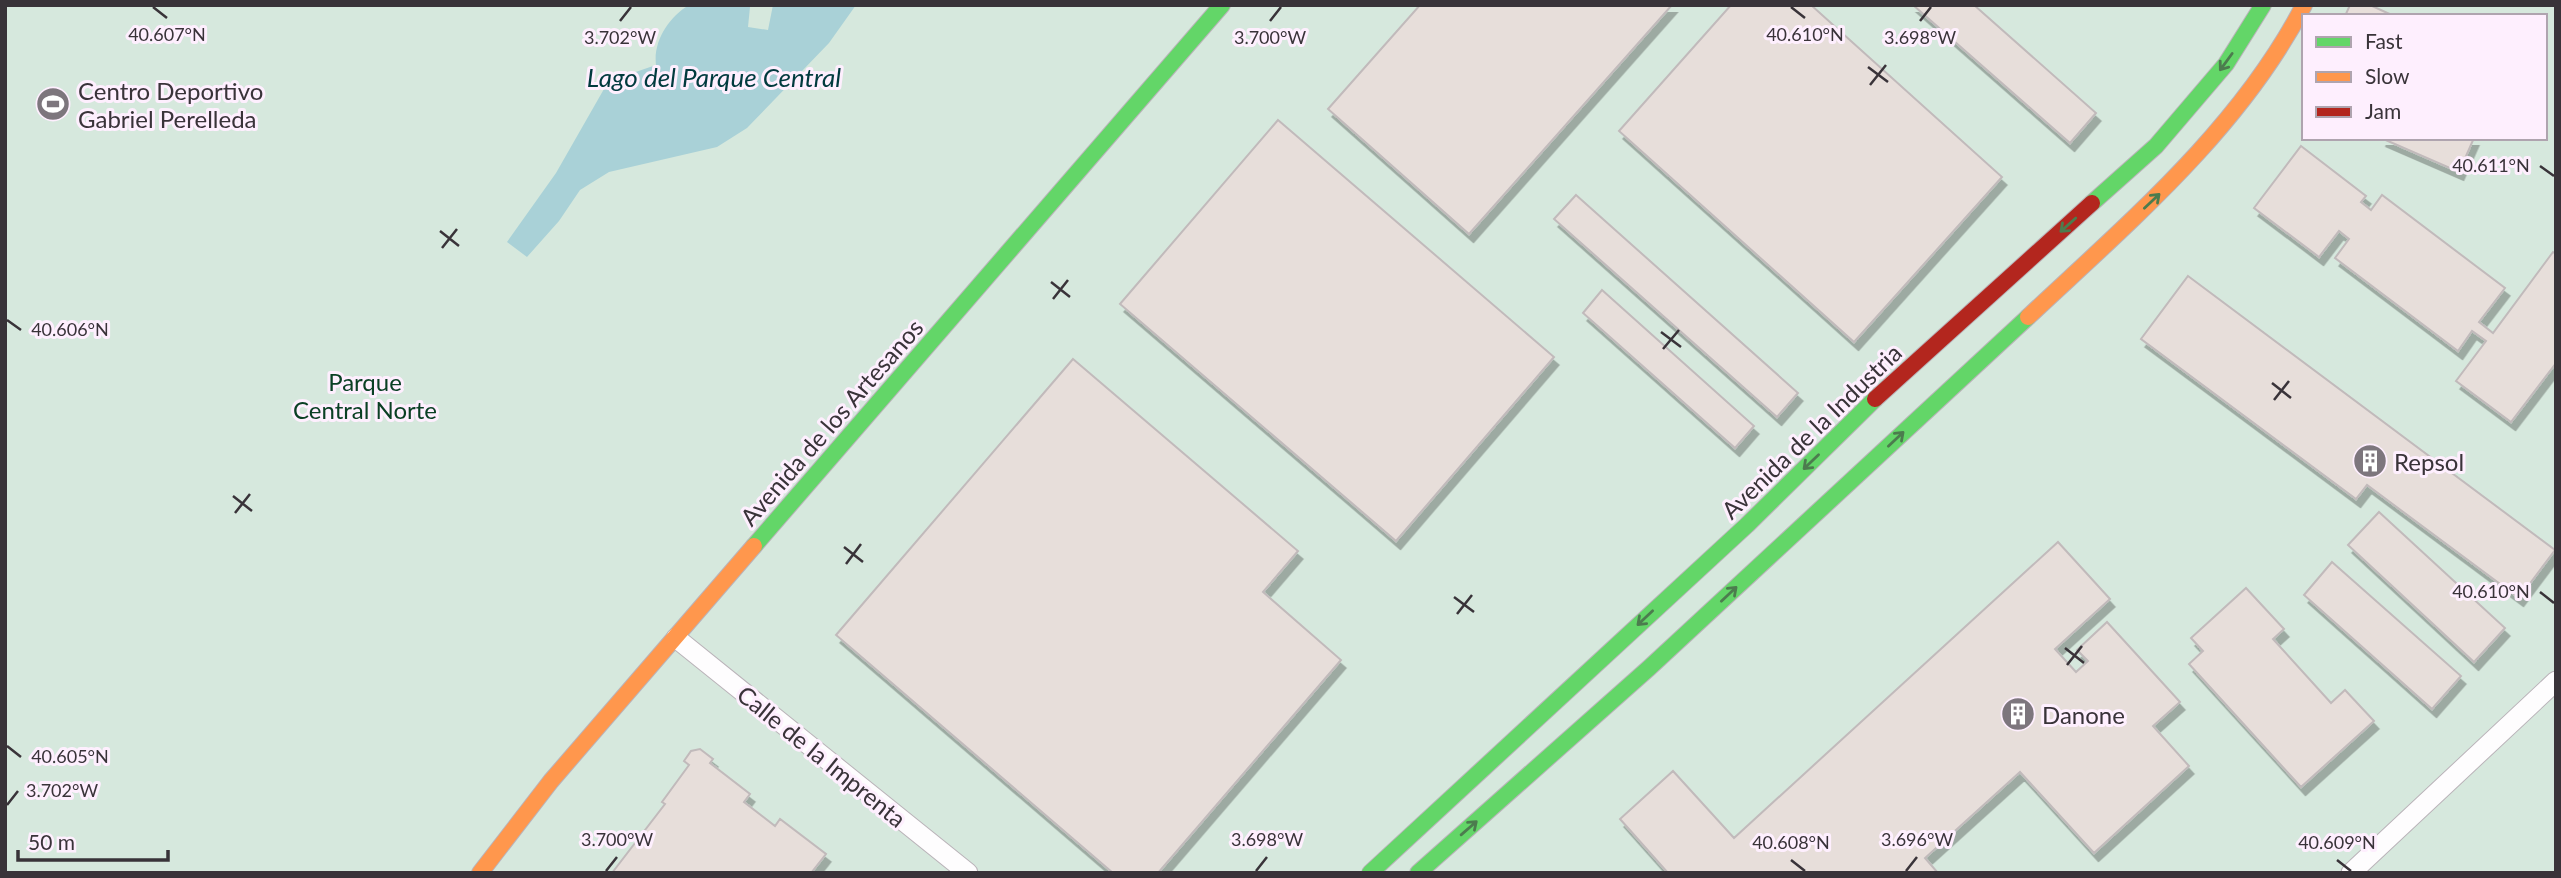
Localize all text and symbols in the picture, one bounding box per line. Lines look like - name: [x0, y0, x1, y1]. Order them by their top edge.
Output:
- legend: [2302, 14, 2547, 140]
- text: 40.607°N: [128, 23, 206, 45]
- text: 40.610°N: [1766, 23, 1844, 45]
- text: 3.702°W: [584, 26, 656, 48]
- text: 3.700°W: [1234, 26, 1306, 48]
- text: 3.698°W: [1884, 26, 1956, 48]
- text: Fast: [2365, 28, 2403, 53]
- one-way arrow: [2219, 53, 2234, 72]
- water label: Lago del Parque Central: [587, 61, 841, 93]
- text: Slow: [2365, 63, 2410, 88]
- place label: Centro Deportivo Gabriel Perelleda: [78, 76, 263, 133]
- sports icon: Centro Deportivo Gabriel Perelleda: [34, 85, 72, 123]
- text: Jam: [2365, 98, 2401, 123]
- text: 40.611°N: [2452, 154, 2530, 176]
- one-way arrow: [2143, 192, 2160, 209]
- one-way arrow: [2060, 217, 2077, 234]
- street label: Avenida de los Artesanos: [734, 313, 928, 531]
- text: 40.606°N: [31, 318, 109, 340]
- street label: Avenida de la Industria: [1715, 338, 1907, 524]
- park label: Parque Central Norte: [293, 367, 437, 424]
- one-way arrow: [1887, 430, 1904, 447]
- building icon: Repsol: [2351, 442, 2389, 480]
- place label: Repsol: [2394, 447, 2464, 476]
- one-way arrow: [1802, 454, 1819, 471]
- text: 40.610°N: [2452, 580, 2530, 602]
- one-way arrow: [1720, 585, 1737, 602]
- one-way arrow: [1637, 610, 1654, 627]
- street label: Calle de la Imprenta: [732, 679, 912, 833]
- building icon: Danone: [1999, 695, 2037, 733]
- place label: Danone: [2042, 700, 2125, 729]
- text: 40.605°N: [31, 745, 109, 767]
- text: 3.702°W: [26, 779, 98, 801]
- scale bar: [18, 818, 168, 862]
- one-way arrow: [1460, 820, 1478, 836]
- text: 3.700°W: [581, 828, 653, 850]
- text: 3.698°W: [1231, 828, 1303, 850]
- text: 3.696°W: [1881, 828, 1953, 850]
- text: 50 m: [28, 829, 75, 854]
- text: 40.608°N: [1752, 831, 1830, 853]
- text: 40.609°N: [2298, 831, 2376, 853]

